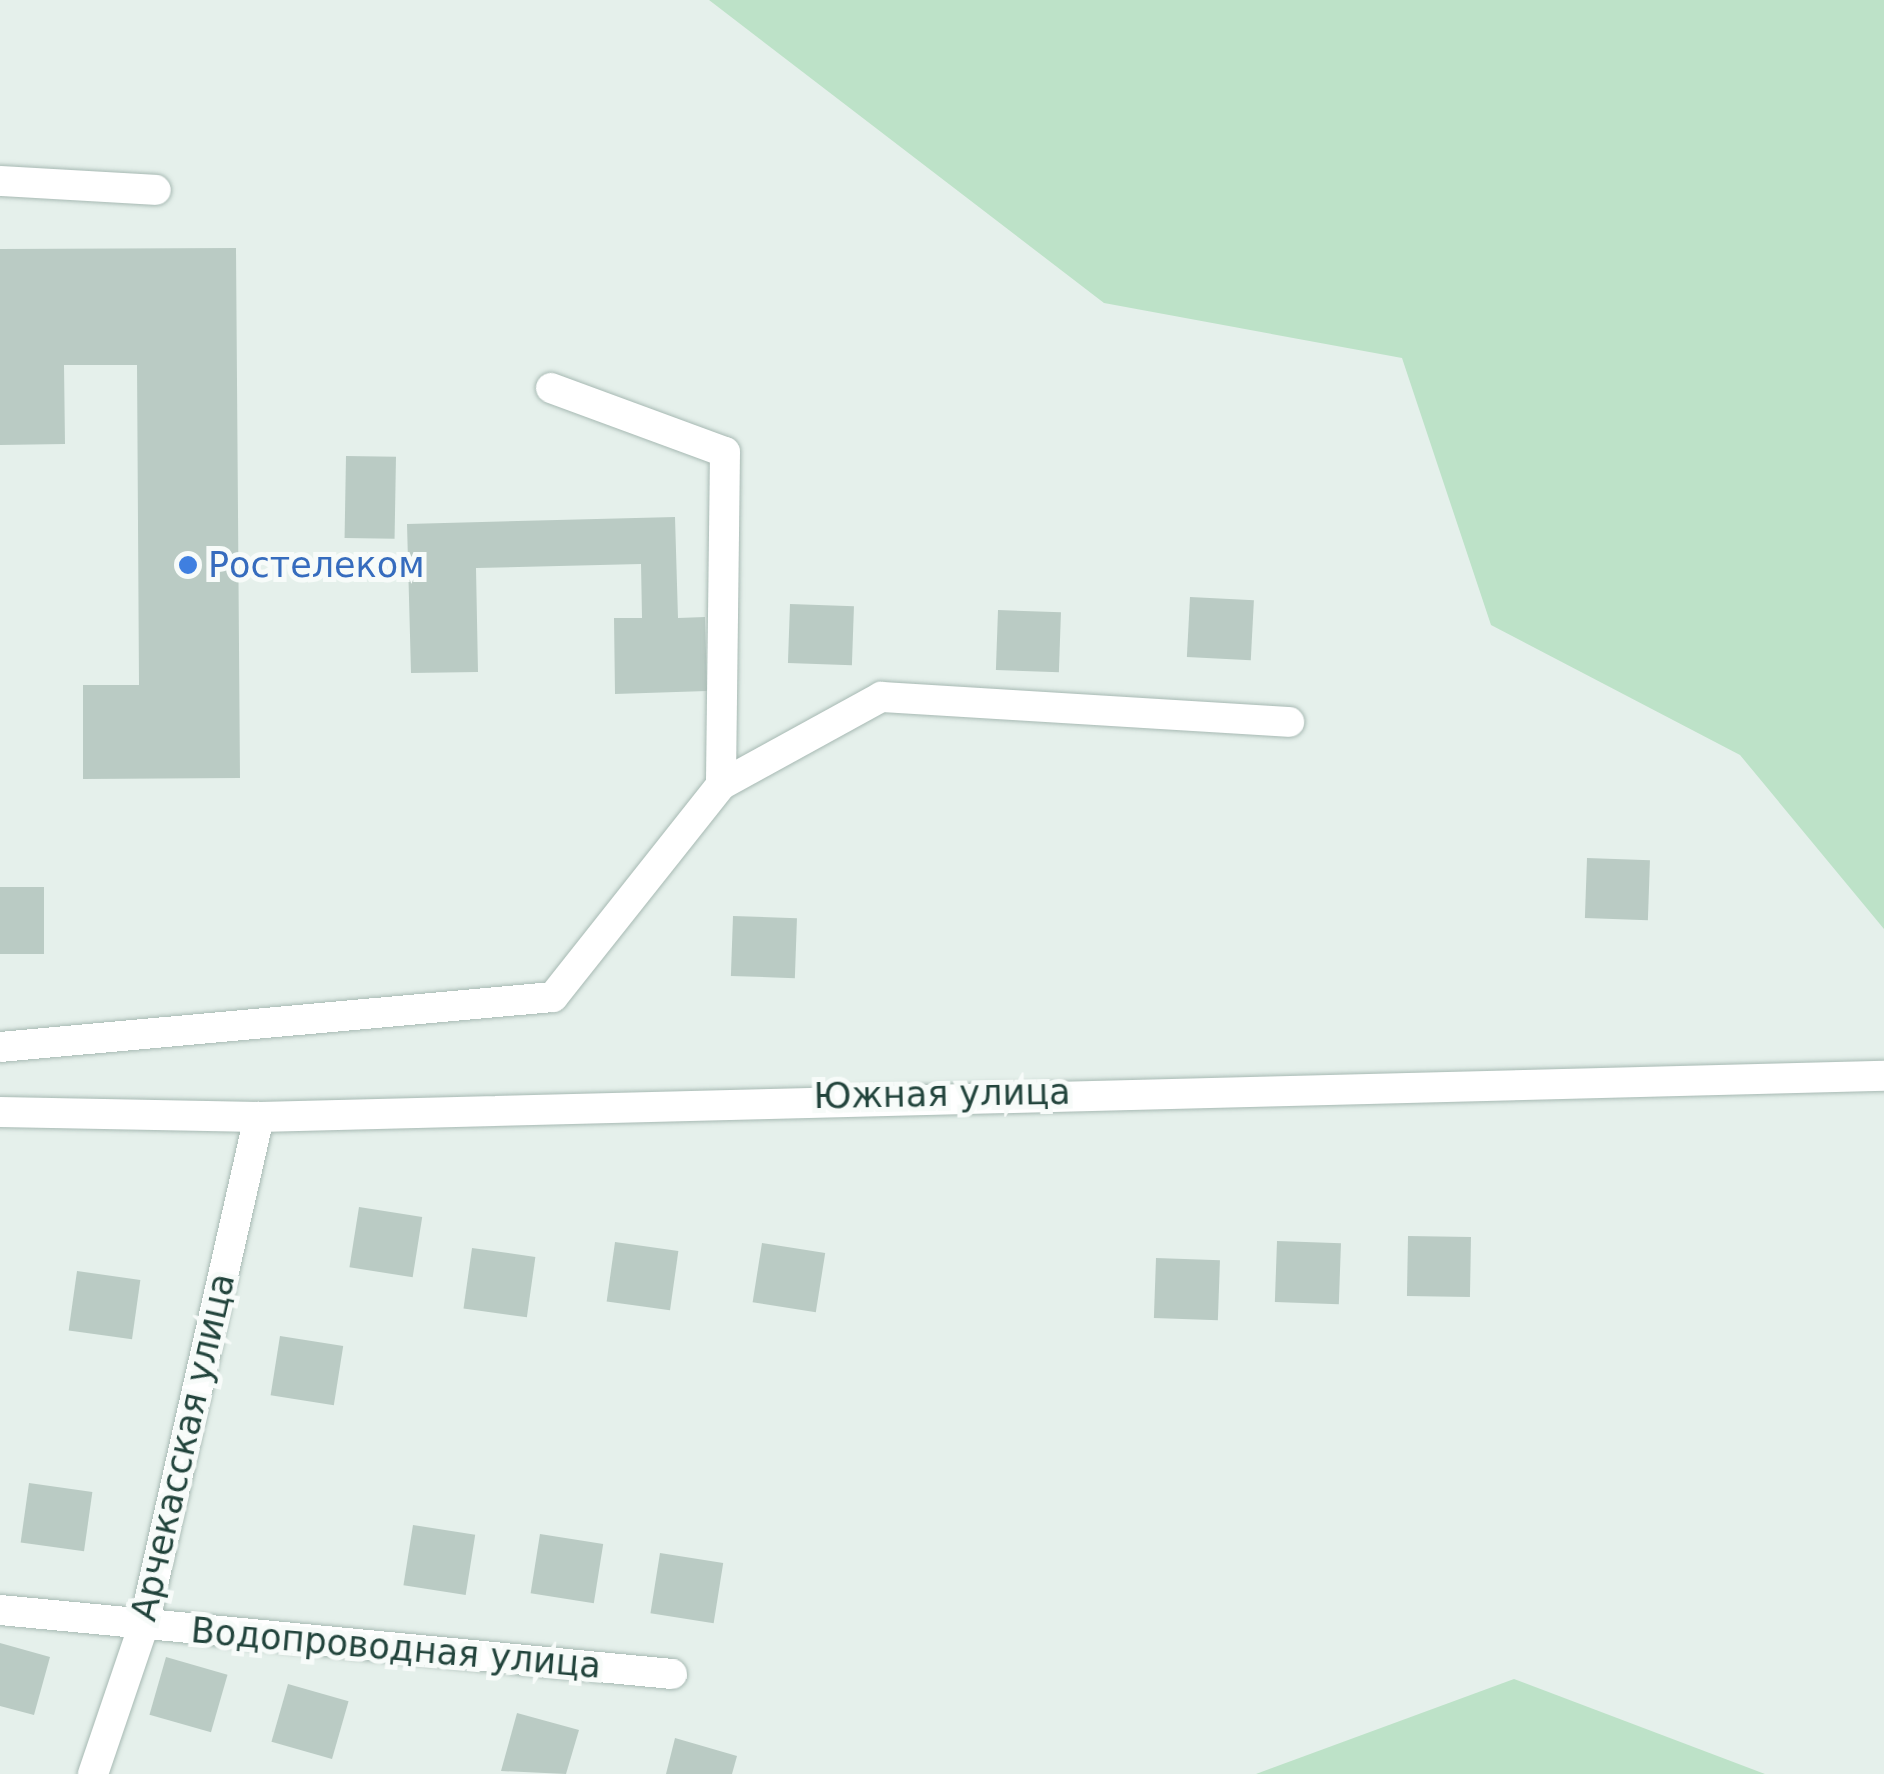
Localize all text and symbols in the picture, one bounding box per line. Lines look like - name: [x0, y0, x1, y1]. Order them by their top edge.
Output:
- place label: Ростелеком: [208, 544, 425, 586]
- marker: Ростелеком: [177, 554, 199, 576]
- street label: Южная улица: [813, 1071, 1071, 1117]
- street label: Арчекасская улица: [123, 1269, 243, 1625]
- street label: Водопроводная улица: [189, 1609, 603, 1687]

